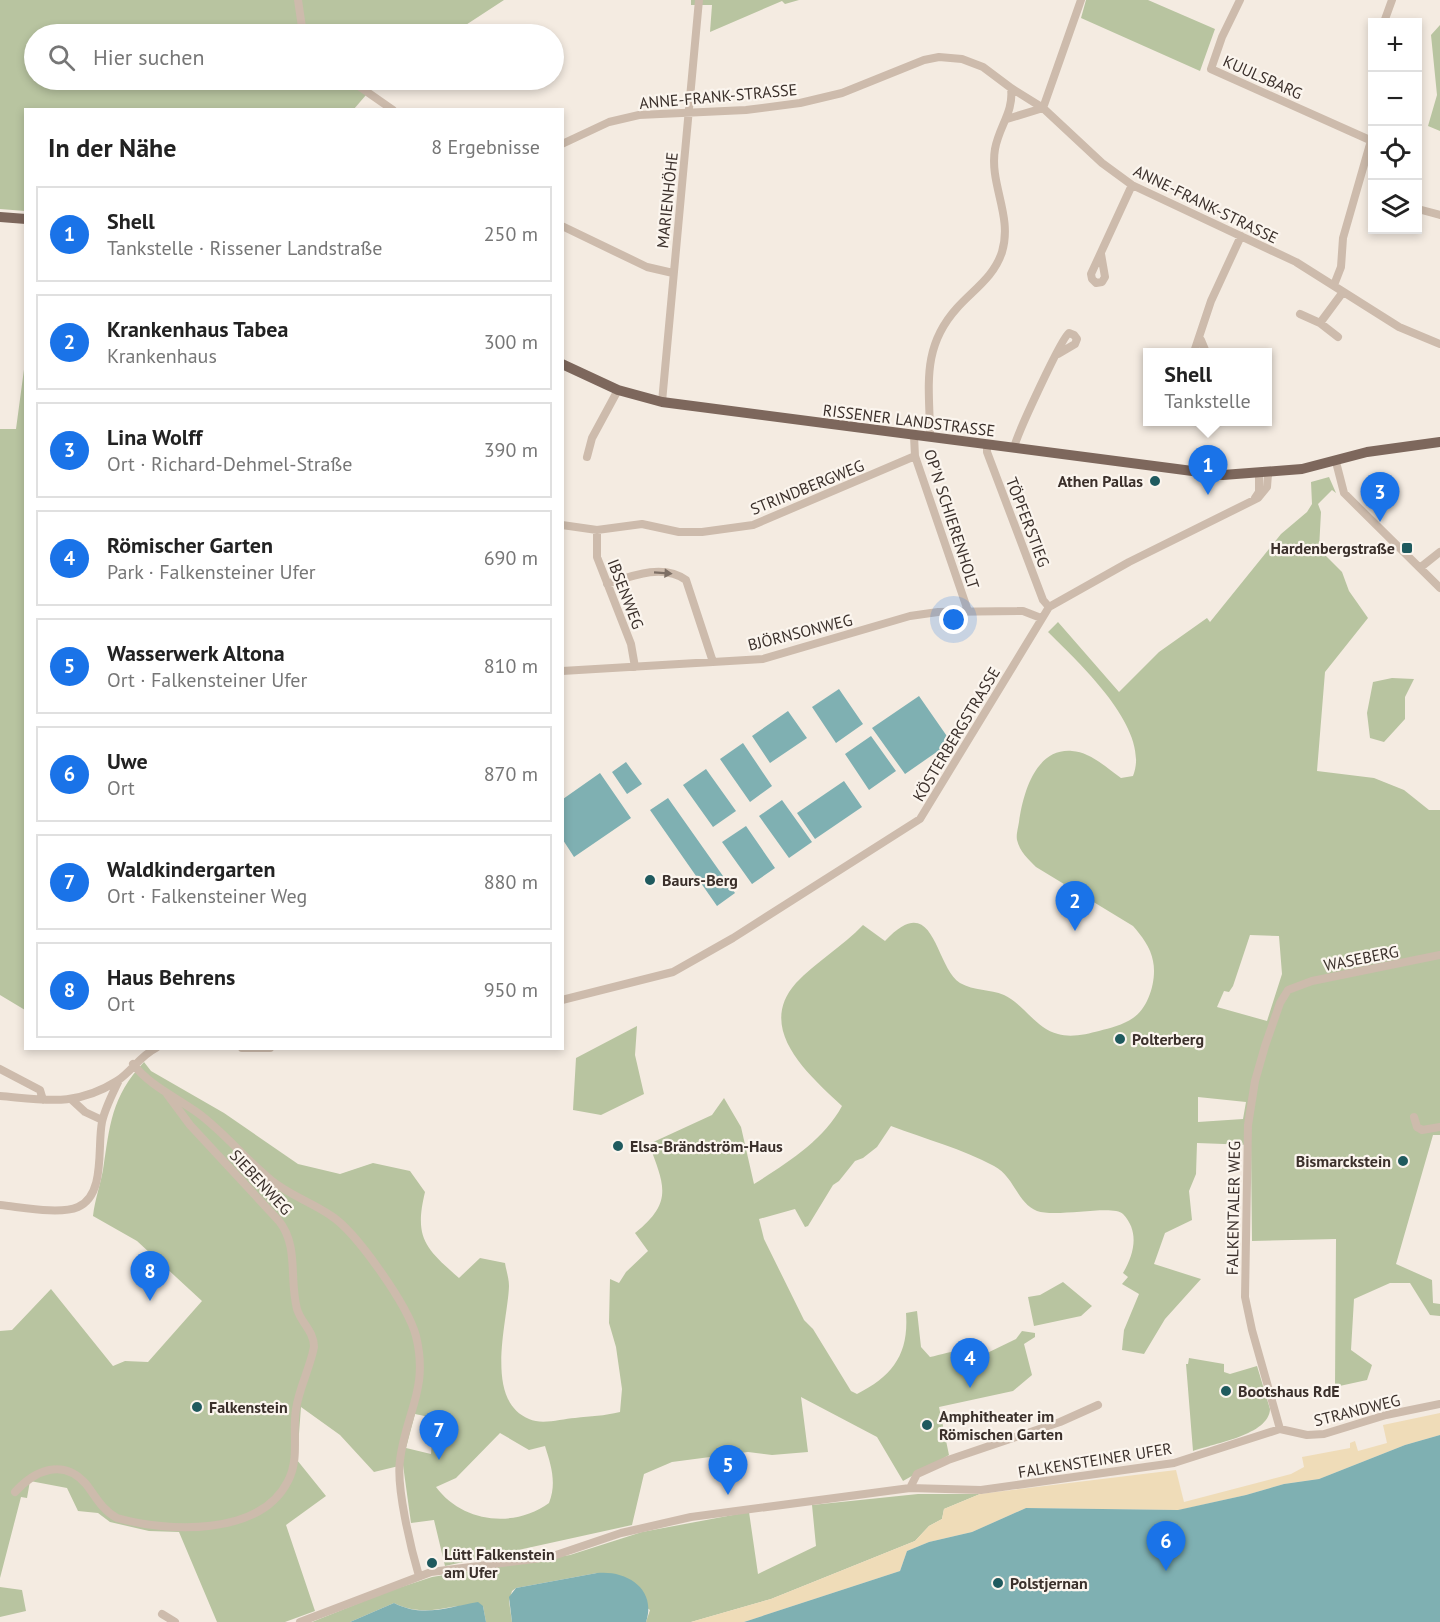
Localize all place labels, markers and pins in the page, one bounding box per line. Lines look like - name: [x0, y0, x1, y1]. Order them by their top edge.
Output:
- pin: 1: [1188, 446, 1228, 495]
- place label: Athen Pallas: [1058, 471, 1143, 491]
- pin: 3: [1360, 472, 1400, 522]
- marker: Athen Pallas: [1148, 474, 1162, 488]
- place label: Hardenbergstraße: [1271, 538, 1395, 558]
- marker: Hardenbergstraße: [1400, 541, 1414, 555]
- place label: Baurs-Berg: [662, 870, 738, 890]
- marker: Baurs-Berg: [643, 873, 657, 887]
- pin: 2: [1056, 882, 1094, 931]
- place label: Polterberg: [1132, 1029, 1204, 1049]
- marker: Polterberg: [1113, 1032, 1127, 1046]
- place label: Elsa-Brändström-Haus: [630, 1136, 783, 1156]
- marker: Elsa-Brändström-Haus: [611, 1139, 625, 1153]
- place label: Bismarckstein: [1296, 1151, 1391, 1171]
- marker: Bismarckstein: [1396, 1154, 1410, 1168]
- pin: 8: [130, 1252, 170, 1301]
- pin: 4: [950, 1338, 990, 1388]
- place label: Bootshaus RdE: [1238, 1381, 1340, 1401]
- marker: Bootshaus RdE: [1219, 1384, 1233, 1398]
- place label: Falkenstein: [209, 1397, 288, 1417]
- marker: Falkenstein: [190, 1400, 204, 1414]
- place label: Amphitheater im Römischen Garten: [939, 1406, 1063, 1444]
- pin: 7: [420, 1410, 458, 1460]
- marker: Amphitheater im Römischen Garten: [920, 1418, 934, 1432]
- pin: 5: [708, 1446, 748, 1495]
- pin: 6: [1146, 1522, 1186, 1571]
- place label: Lütt Falkenstein am Ufer: [444, 1544, 555, 1582]
- marker: Lütt Falkenstein am Ufer: [425, 1556, 439, 1570]
- place label: Polstjernan: [1010, 1573, 1088, 1593]
- marker: Polstjernan: [991, 1576, 1005, 1590]

